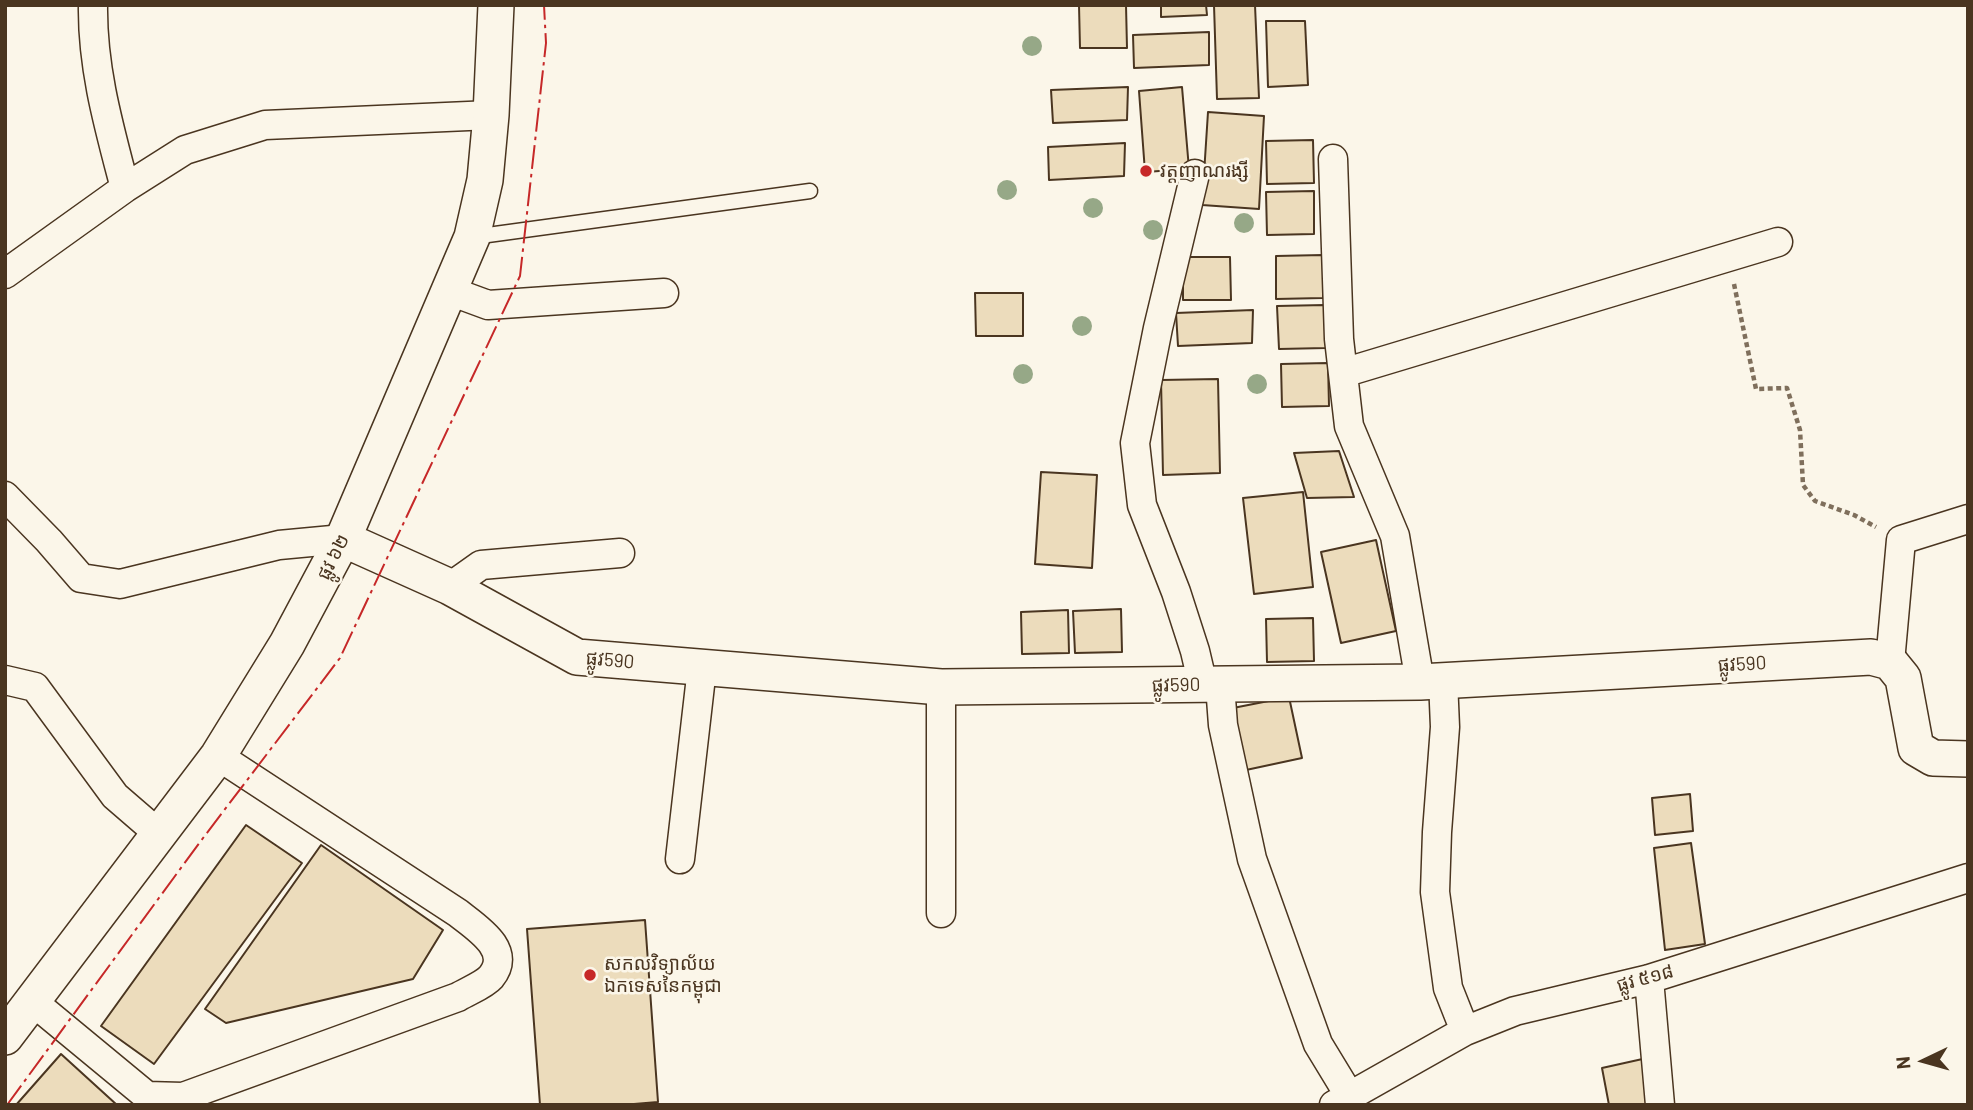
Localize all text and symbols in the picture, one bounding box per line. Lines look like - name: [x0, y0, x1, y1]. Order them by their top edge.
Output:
- place label: វត្តញាណរង្សី: [1160, 160, 1249, 182]
- marker: វត្តញាណរង្សី: [1138, 163, 1154, 179]
- street label: ផ្លូវ ៦២: [312, 530, 354, 584]
- street label: ផ្លូវ590: [585, 647, 635, 673]
- street label: ផ្លូវ590: [1717, 651, 1767, 677]
- street label: ផ្លូវ590: [1151, 673, 1201, 697]
- place label: សកលវិទ្យាល័យ ឯកទេសនៃកម្ពុជា: [604, 953, 722, 997]
- street label: ផ្លូវ ៥១៨: [1614, 959, 1676, 997]
- marker: សកលវិទ្យាល័យ ឯកទេសនៃកម្ពុជា: [582, 967, 598, 983]
- north arrow: [1889, 1026, 1959, 1096]
- text: N: [1891, 1056, 1915, 1070]

